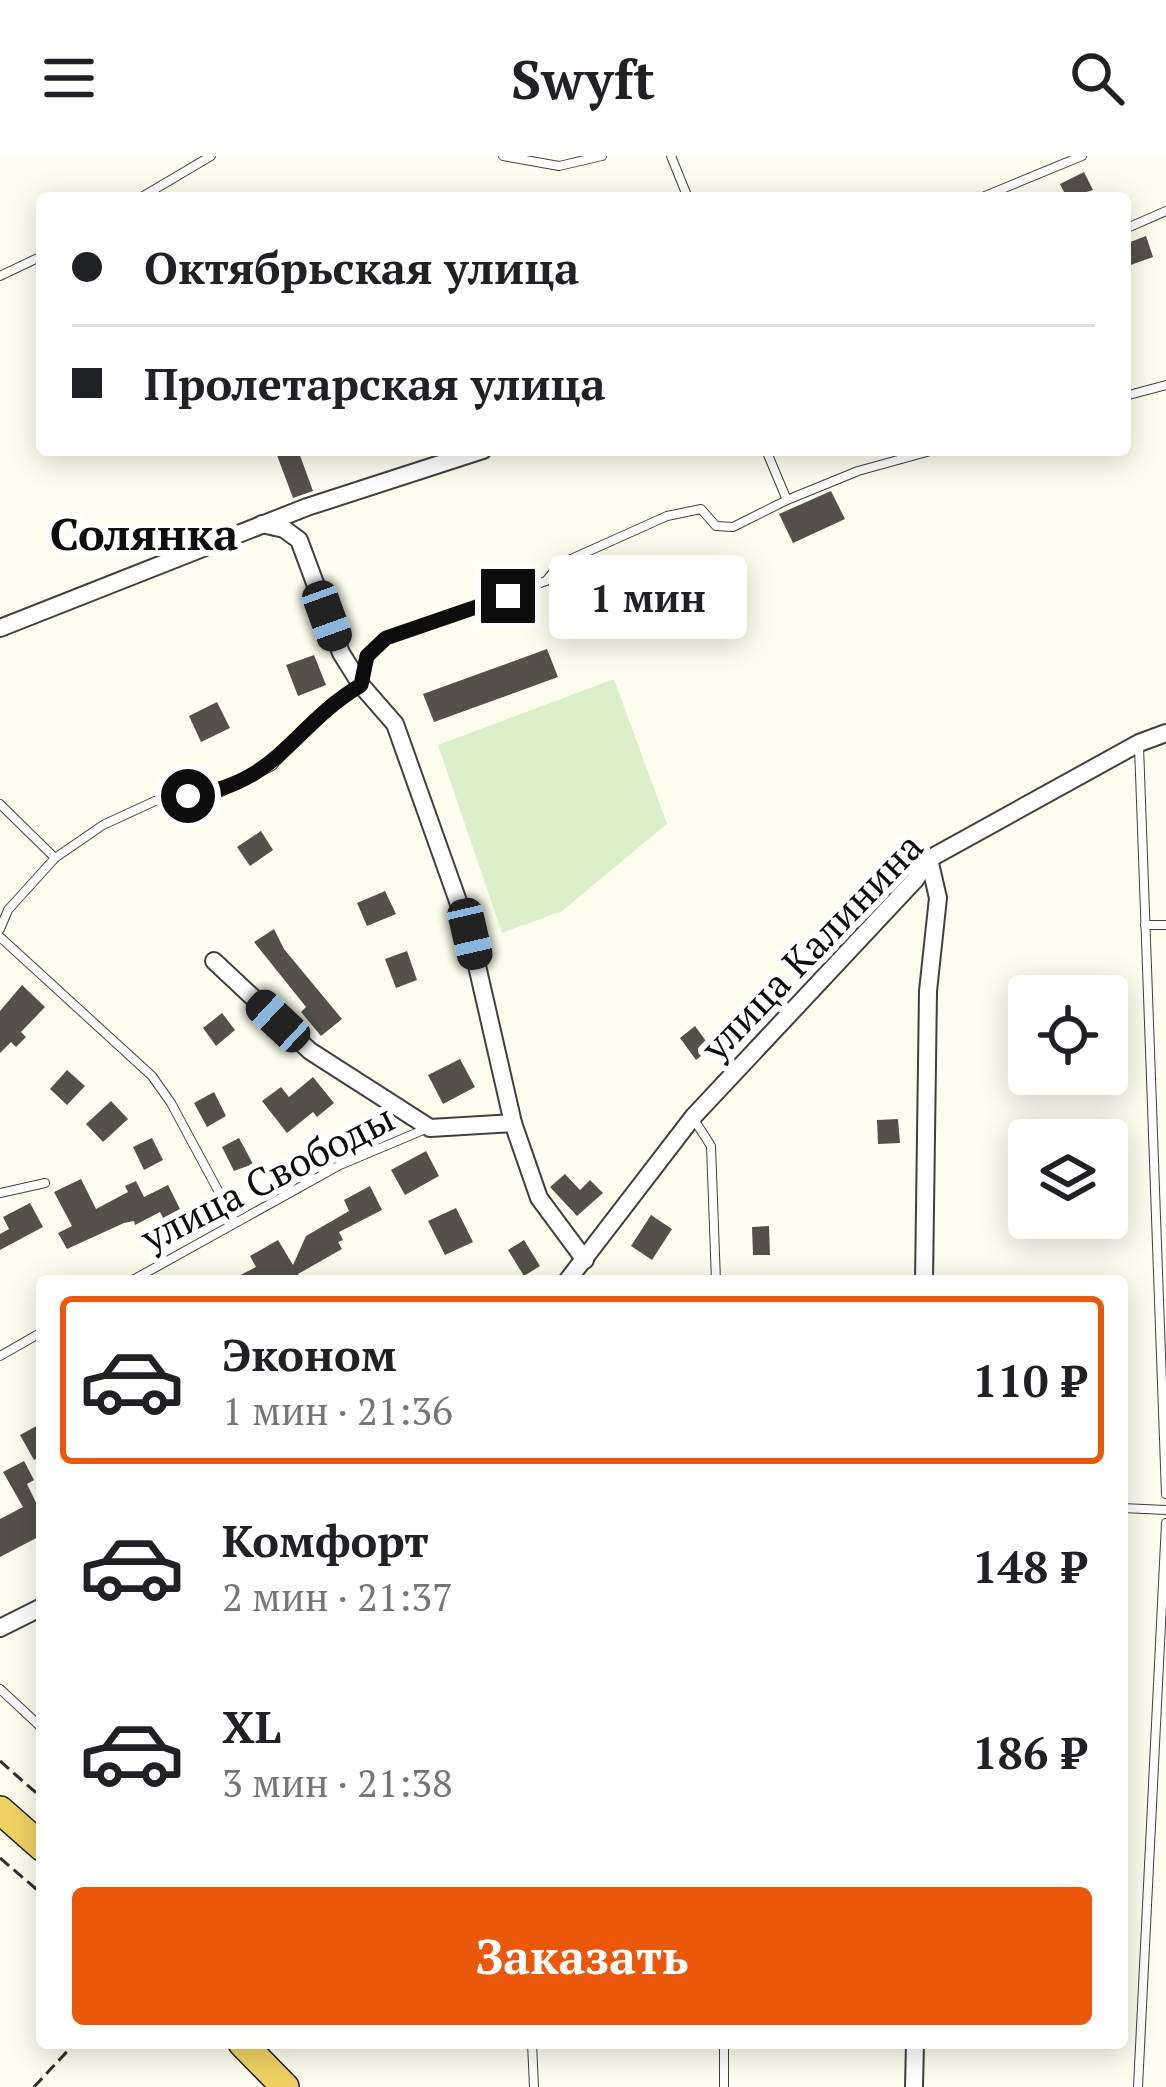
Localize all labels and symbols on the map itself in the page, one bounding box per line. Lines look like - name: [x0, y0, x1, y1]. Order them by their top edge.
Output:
- district label: Солянка: [50, 503, 238, 563]
- callout: 1 мин: [550, 554, 748, 638]
- route end: [481, 569, 535, 623]
- car: [298, 576, 356, 656]
- route start: [161, 769, 215, 823]
- street label: улица Калинина: [688, 821, 933, 1072]
- car: [444, 895, 496, 973]
- car: [239, 983, 317, 1059]
- street label: улица Свободы: [131, 1091, 402, 1264]

